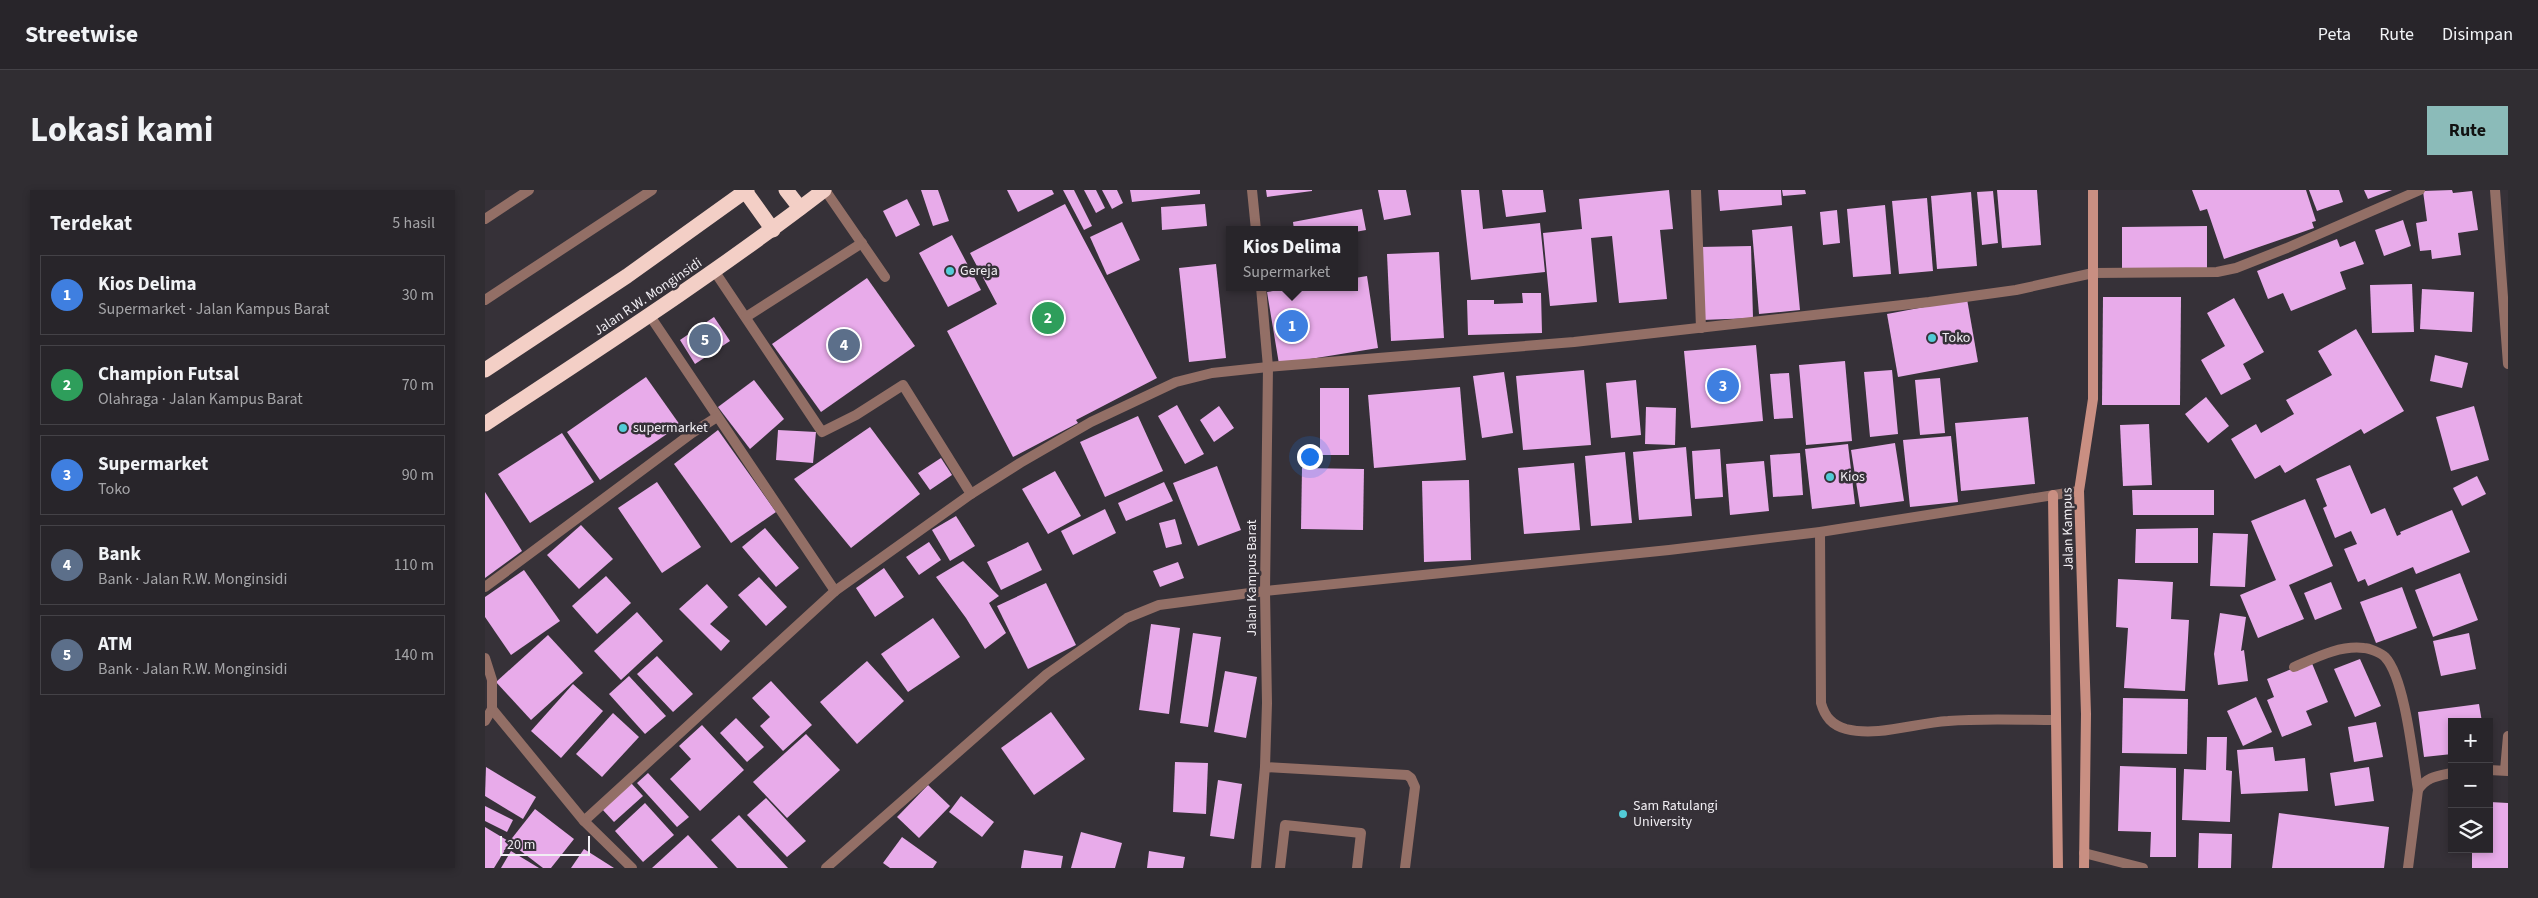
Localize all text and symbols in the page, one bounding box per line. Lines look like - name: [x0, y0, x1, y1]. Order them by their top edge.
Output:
- text: Streetwise: [25, 17, 138, 52]
- text: Peta: [2318, 22, 2351, 47]
- text: Rute: [2379, 22, 2414, 47]
- text: Disimpan: [2442, 22, 2513, 47]
- text: Lokasi kami: [30, 105, 213, 155]
- button: Rute: [2427, 106, 2508, 155]
- text: Terdekat: [50, 208, 132, 238]
- text: 5 hasil: [392, 212, 435, 234]
- popup: [1226, 226, 1358, 291]
- text: Kios Delima: [1243, 234, 1341, 261]
- street label: Jalan R.W. Monginsidi: [590, 253, 706, 341]
- place label: Gereja: [960, 261, 998, 281]
- text: Supermarket: [1243, 261, 1330, 283]
- marker: Gereja: [944, 265, 956, 277]
- text: Kios Delima: [98, 271, 196, 298]
- text: 1: [63, 284, 71, 306]
- text: 30 m: [402, 284, 434, 306]
- text: Supermarket · Jalan Kampus Barat: [98, 298, 330, 320]
- pin: 2: [1032, 299, 1064, 337]
- pin: 1: [1276, 307, 1308, 345]
- pin: 5: [689, 321, 721, 359]
- pin: 4: [828, 326, 860, 364]
- place label: Toko: [1942, 328, 1970, 348]
- marker: Toko: [1926, 332, 1938, 344]
- text: Champion Futsal: [98, 361, 239, 388]
- pin: 3: [1707, 367, 1739, 405]
- text: 2: [63, 374, 71, 396]
- text: 70 m: [402, 374, 434, 396]
- text: Olahraga · Jalan Kampus Barat: [98, 388, 303, 410]
- place label: supermarket: [633, 418, 708, 438]
- marker: supermarket: [617, 422, 629, 434]
- your location: [1297, 444, 1323, 470]
- text: Supermarket: [98, 451, 208, 478]
- text: 3: [63, 464, 71, 486]
- text: 90 m: [402, 464, 434, 486]
- place label: Kios: [1840, 467, 1865, 487]
- marker: Kios: [1824, 471, 1836, 483]
- text: Toko: [98, 478, 131, 500]
- street label: Jalan Kampus: [2057, 487, 2079, 571]
- street label: Jalan Kampus Barat: [1242, 519, 1262, 637]
- text: Bank: [98, 541, 141, 568]
- text: 4: [63, 554, 71, 576]
- text: 110 m: [394, 554, 434, 576]
- text: Bank · Jalan R.W. Monginsidi: [98, 568, 287, 590]
- text: ATM: [98, 631, 133, 658]
- text: 5: [63, 644, 71, 666]
- text: 140 m: [394, 644, 434, 666]
- text: Bank · Jalan R.W. Monginsidi: [98, 658, 287, 680]
- map controls: [2448, 718, 2493, 853]
- button: +: [2448, 718, 2493, 763]
- button: −: [2448, 763, 2493, 808]
- place label: Sam Ratulangi University: [1633, 796, 1718, 832]
- marker: Sam Ratulangi University: [1617, 808, 1629, 820]
- button: layers: [2448, 808, 2493, 853]
- scale bar: [500, 833, 590, 856]
- text: 20 m: [507, 835, 535, 855]

